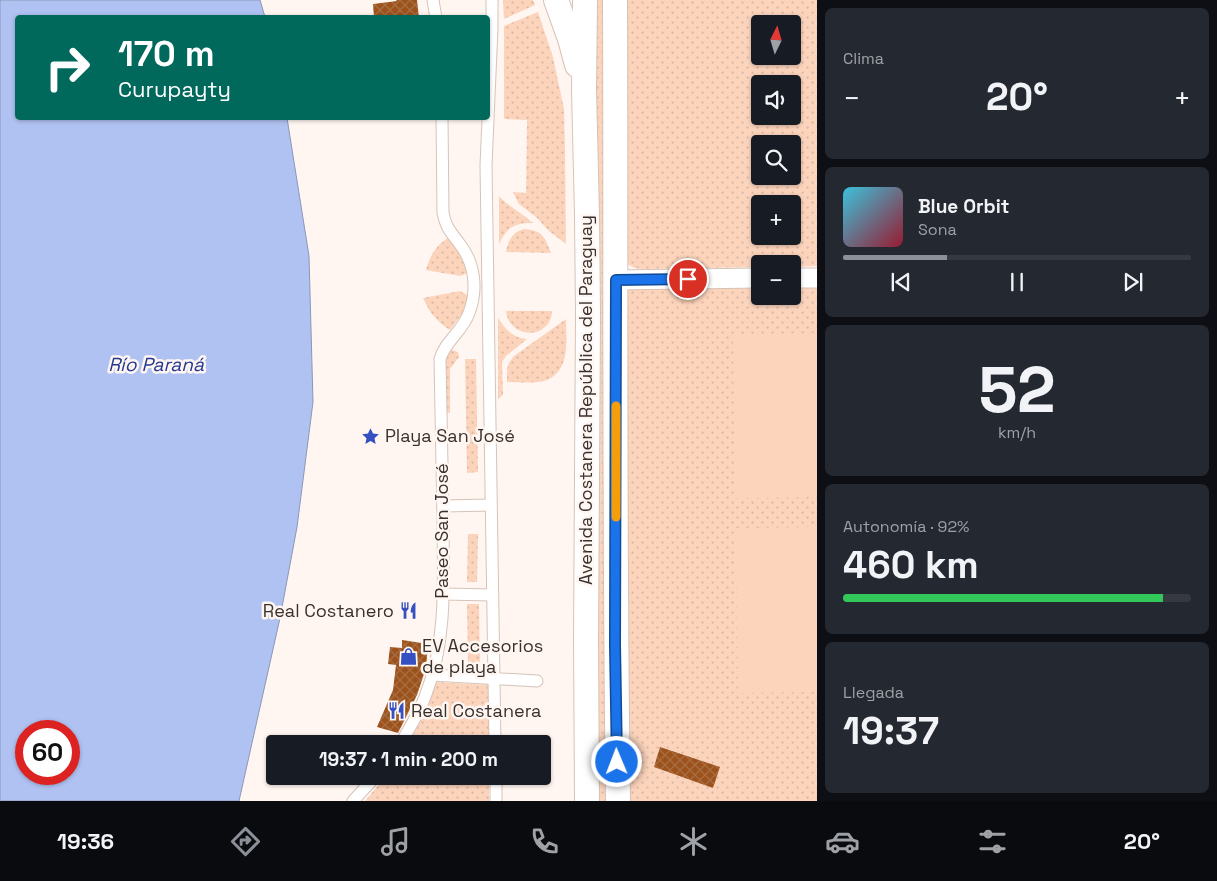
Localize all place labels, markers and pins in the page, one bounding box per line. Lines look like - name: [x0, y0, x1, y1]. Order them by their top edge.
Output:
- pin: [667, 258, 709, 300]
- place label: Playa San José: [385, 424, 515, 447]
- place icon: Playa San José: [361, 426, 381, 446]
- place label: Real Costanero: [263, 599, 394, 622]
- restaurant icon: Real Costanero: [398, 601, 418, 621]
- place label: EV Accesorios de playa: [422, 634, 543, 678]
- shop icon: EV Accesorios de playa: [398, 646, 418, 666]
- place label: Real Costanera: [411, 699, 541, 722]
- restaurant icon: Real Costanera: [387, 701, 407, 721]

